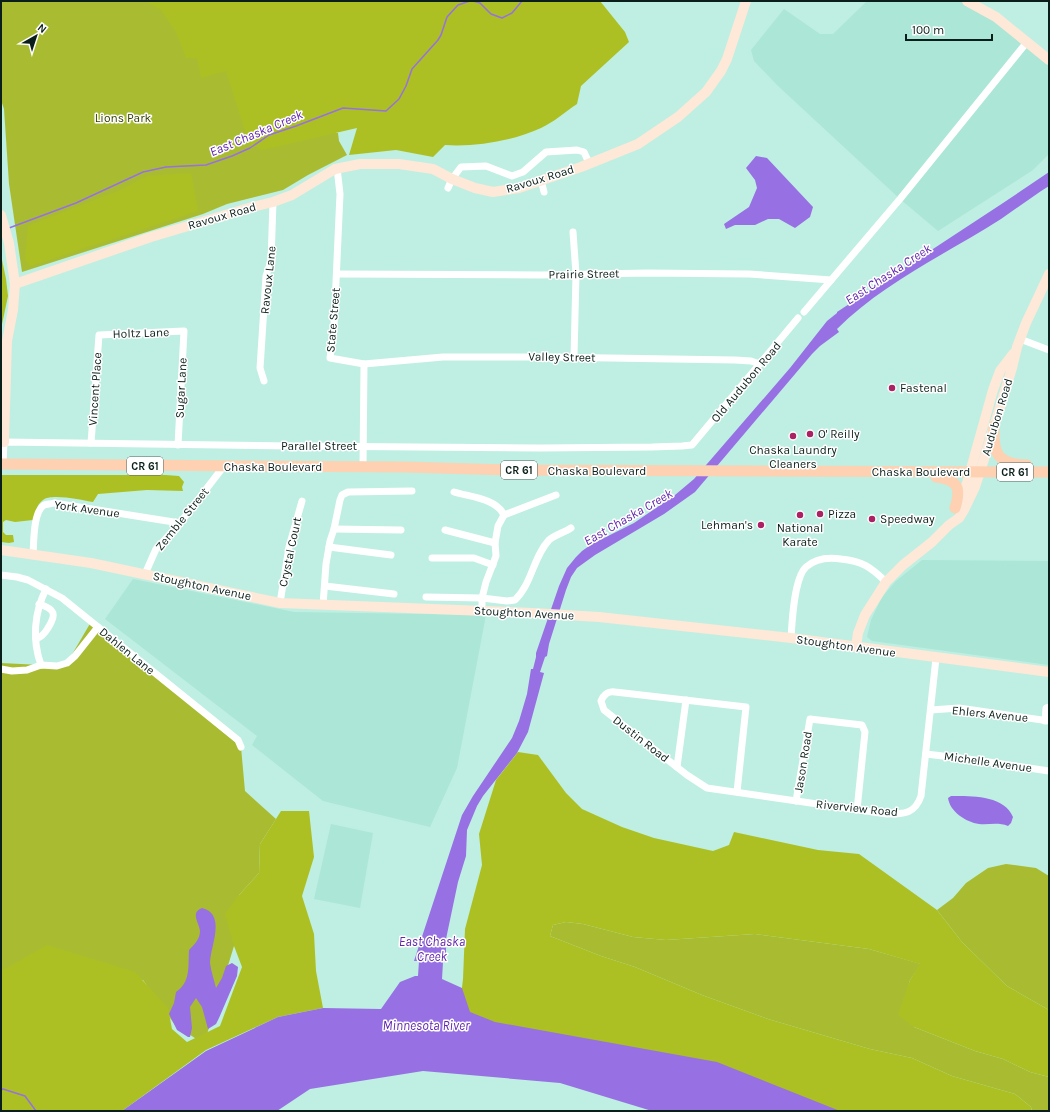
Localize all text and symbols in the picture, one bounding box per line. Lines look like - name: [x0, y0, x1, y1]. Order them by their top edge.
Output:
- north arrow: [16, 16, 56, 56]
- scale bar: [906, 16, 992, 42]
- text: N: [35, 21, 49, 36]
- text: 100 m: [912, 23, 944, 37]
- water label: East Chaska Creek: [207, 106, 305, 159]
- park label: Lions Park: [95, 111, 151, 125]
- street label: Ravoux Road: [504, 162, 576, 196]
- street label: Ravoux Road: [186, 200, 258, 232]
- water label: East Chaska Creek: [842, 240, 934, 307]
- street label: Ravoux Lane: [257, 245, 279, 315]
- street label: Prairie Street: [548, 266, 620, 282]
- street label: State Street: [323, 287, 343, 353]
- street label: Holtz Lane: [112, 325, 170, 341]
- street label: Old Audubon Road: [708, 339, 784, 425]
- street label: Valley Street: [528, 349, 596, 365]
- street label: Vincent Place: [85, 352, 105, 426]
- street label: Sugar Lane: [172, 357, 190, 419]
- street label: Audubon Road: [979, 377, 1015, 457]
- place label: Fastenal: [900, 381, 947, 395]
- marker: Fastenal: [887, 383, 897, 393]
- place label: O' Reilly: [818, 427, 860, 441]
- marker: O' Reilly: [805, 429, 815, 439]
- marker: Chaska Laundry Cleaners: [788, 431, 798, 441]
- street label: Parallel Street: [281, 439, 358, 453]
- place label: Chaska Laundry Cleaners: [749, 443, 837, 471]
- road number: CR 61: [127, 457, 163, 475]
- street label: Chaska Boulevard: [224, 460, 322, 474]
- road number: CR 61: [501, 461, 537, 479]
- road number: CR 61: [997, 463, 1033, 481]
- street label: Chaska Boulevard: [548, 464, 646, 478]
- street label: Chaska Boulevard: [872, 465, 970, 479]
- street label: Zemble Street: [152, 484, 212, 553]
- water label: East Chaska Creek: [581, 485, 675, 548]
- street label: York Avenue: [53, 497, 121, 521]
- place label: Pizza: [828, 507, 856, 521]
- marker: Pizza: [815, 509, 825, 519]
- marker: National Karate: [795, 510, 805, 520]
- place label: Speedway: [880, 512, 935, 526]
- marker: Speedway: [867, 514, 877, 524]
- street label: Crystal Court: [276, 515, 304, 588]
- place label: Lehman's: [701, 518, 753, 532]
- marker: Lehman's: [756, 520, 766, 530]
- place label: National Karate: [777, 521, 823, 549]
- street label: Stoughton Avenue: [152, 569, 252, 603]
- street label: Stoughton Avenue: [474, 603, 574, 623]
- street label: Dahlen Lane: [97, 624, 157, 678]
- street label: Stoughton Avenue: [795, 632, 897, 660]
- street label: Ehlers Avenue: [951, 703, 1029, 725]
- street label: Dustin Road: [610, 713, 672, 765]
- street label: Jason Road: [791, 730, 815, 794]
- street label: Michelle Avenue: [943, 749, 1033, 775]
- street label: Riverview Road: [815, 797, 899, 819]
- water label: East Chaska Creek: [399, 934, 466, 964]
- water label: Minnesota River: [383, 1018, 470, 1033]

